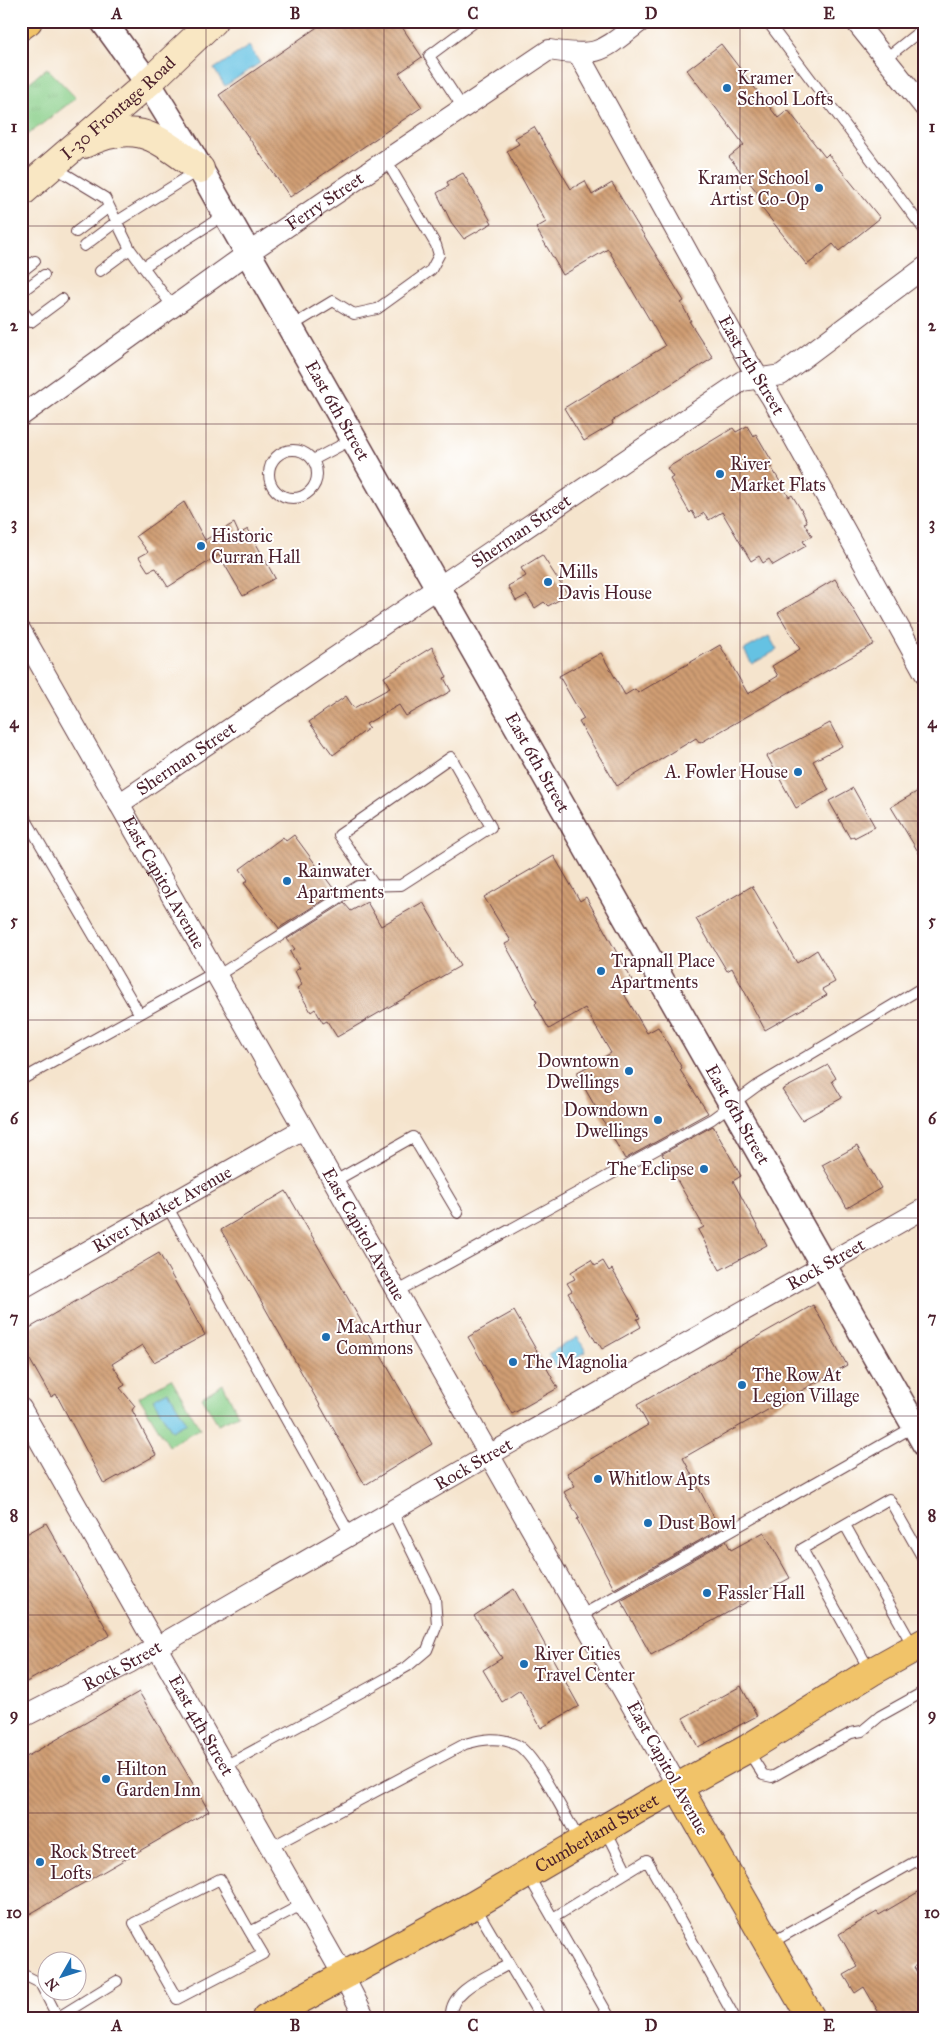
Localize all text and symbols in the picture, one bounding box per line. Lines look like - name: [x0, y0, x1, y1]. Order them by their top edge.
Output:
- text: A: [111, 4, 123, 23]
- text: B: [290, 4, 300, 23]
- text: C: [468, 4, 479, 23]
- text: D: [645, 4, 658, 23]
- text: E: [823, 4, 835, 23]
- street label: I-30 Frontage Road: [56, 52, 180, 165]
- place label: Kramer School Lofts: [737, 67, 833, 110]
- marker: Kramer School Lofts: [721, 82, 733, 94]
- text: 1: [11, 117, 18, 136]
- text: 1: [929, 117, 936, 136]
- street label: Ferry Street: [281, 167, 368, 235]
- place label: Kramer School Artist Co-Op: [698, 167, 809, 210]
- marker: Kramer School Artist Co-Op: [813, 182, 825, 194]
- street label: East 7th Street: [714, 312, 790, 419]
- text: 2: [10, 316, 19, 335]
- text: 2: [928, 316, 937, 335]
- street label: East 6th Street: [300, 357, 375, 465]
- place label: River Market Flats: [730, 453, 826, 496]
- marker: River Market Flats: [714, 468, 726, 480]
- street label: Sherman Street: [467, 489, 576, 573]
- text: 3: [11, 514, 17, 534]
- text: 3: [929, 514, 935, 534]
- place label: Historic Curran Hall: [211, 525, 301, 568]
- marker: Historic Curran Hall: [195, 540, 207, 552]
- place label: Mills Davis House: [558, 561, 652, 604]
- marker: Mills Davis House: [542, 576, 554, 588]
- street label: East 6th Street: [500, 709, 575, 817]
- text: 4: [10, 713, 20, 733]
- text: 4: [928, 713, 938, 733]
- street label: Sherman Street: [132, 717, 241, 800]
- place label: A. Fowler House: [664, 761, 788, 783]
- marker: A. Fowler House: [792, 766, 804, 778]
- street label: East Capitol Avenue: [117, 812, 210, 953]
- place label: Rainwater Apartments: [296, 860, 384, 903]
- marker: Rainwater Apartments: [281, 875, 293, 887]
- text: 5: [10, 911, 18, 930]
- text: 5: [928, 911, 936, 930]
- place label: Trapnall Place Apartments: [610, 950, 715, 993]
- marker: Trapnall Place Apartments: [595, 965, 607, 977]
- place label: Downtown Dwellings: [537, 1050, 619, 1094]
- street label: East 6th Street: [701, 1061, 775, 1169]
- marker: Downtown Dwellings: [623, 1065, 635, 1077]
- place label: Downdown Dwellings: [563, 1099, 648, 1143]
- text: 6: [10, 1109, 19, 1128]
- text: 6: [928, 1109, 937, 1128]
- marker: Downdown Dwellings: [652, 1114, 664, 1126]
- place label: The Eclipse: [607, 1158, 694, 1180]
- street label: River Market Avenue: [88, 1161, 236, 1257]
- marker: The Eclipse: [698, 1163, 710, 1175]
- street label: East Capitol Avenue: [317, 1164, 410, 1305]
- street label: Rock Street: [783, 1233, 869, 1295]
- text: 7: [10, 1308, 19, 1327]
- text: 7: [928, 1308, 937, 1327]
- place label: MacArthur Commons: [336, 1316, 422, 1359]
- marker: MacArthur Commons: [320, 1331, 332, 1343]
- place label: The Magnolia: [523, 1351, 628, 1374]
- marker: The Magnolia: [507, 1356, 519, 1368]
- place label: The Row At Legion Village: [752, 1364, 860, 1408]
- marker: The Row At Legion Village: [736, 1379, 748, 1391]
- street label: Rock Street: [431, 1433, 517, 1495]
- place label: Whitlow Apts: [608, 1468, 710, 1490]
- marker: Whitlow Apts: [592, 1473, 604, 1485]
- text: 8: [10, 1506, 18, 1525]
- text: 8: [928, 1506, 936, 1525]
- place label: Dust Bowl: [658, 1512, 736, 1534]
- marker: Dust Bowl: [642, 1517, 654, 1529]
- place label: Fassler Hall: [717, 1582, 805, 1604]
- marker: Fassler Hall: [701, 1587, 713, 1599]
- street label: Rock Street: [79, 1635, 166, 1696]
- place label: River Cities Travel Center: [534, 1643, 635, 1686]
- marker: River Cities Travel Center: [518, 1658, 530, 1670]
- street label: East 4th Street: [164, 1671, 239, 1780]
- street label: East Capitol Avenue: [622, 1697, 714, 1839]
- text: 9: [10, 1705, 18, 1725]
- text: 9: [928, 1705, 936, 1725]
- place label: Hilton Garden Inn: [116, 1758, 201, 1801]
- marker: Hilton Garden Inn: [100, 1773, 112, 1785]
- street label: Cumberland Street: [531, 1788, 663, 1878]
- place label: Rock Street Lofts: [50, 1841, 137, 1884]
- marker: Rock Street Lofts: [34, 1856, 46, 1868]
- text: 10: [6, 1903, 22, 1922]
- text: 10: [924, 1903, 940, 1922]
- north arrow: [38, 1952, 88, 2002]
- text: N: [42, 1974, 63, 1994]
- text: A: [111, 2016, 123, 2035]
- text: B: [290, 2016, 300, 2035]
- text: C: [468, 2016, 479, 2035]
- text: D: [645, 2016, 658, 2035]
- text: E: [823, 2016, 835, 2035]

